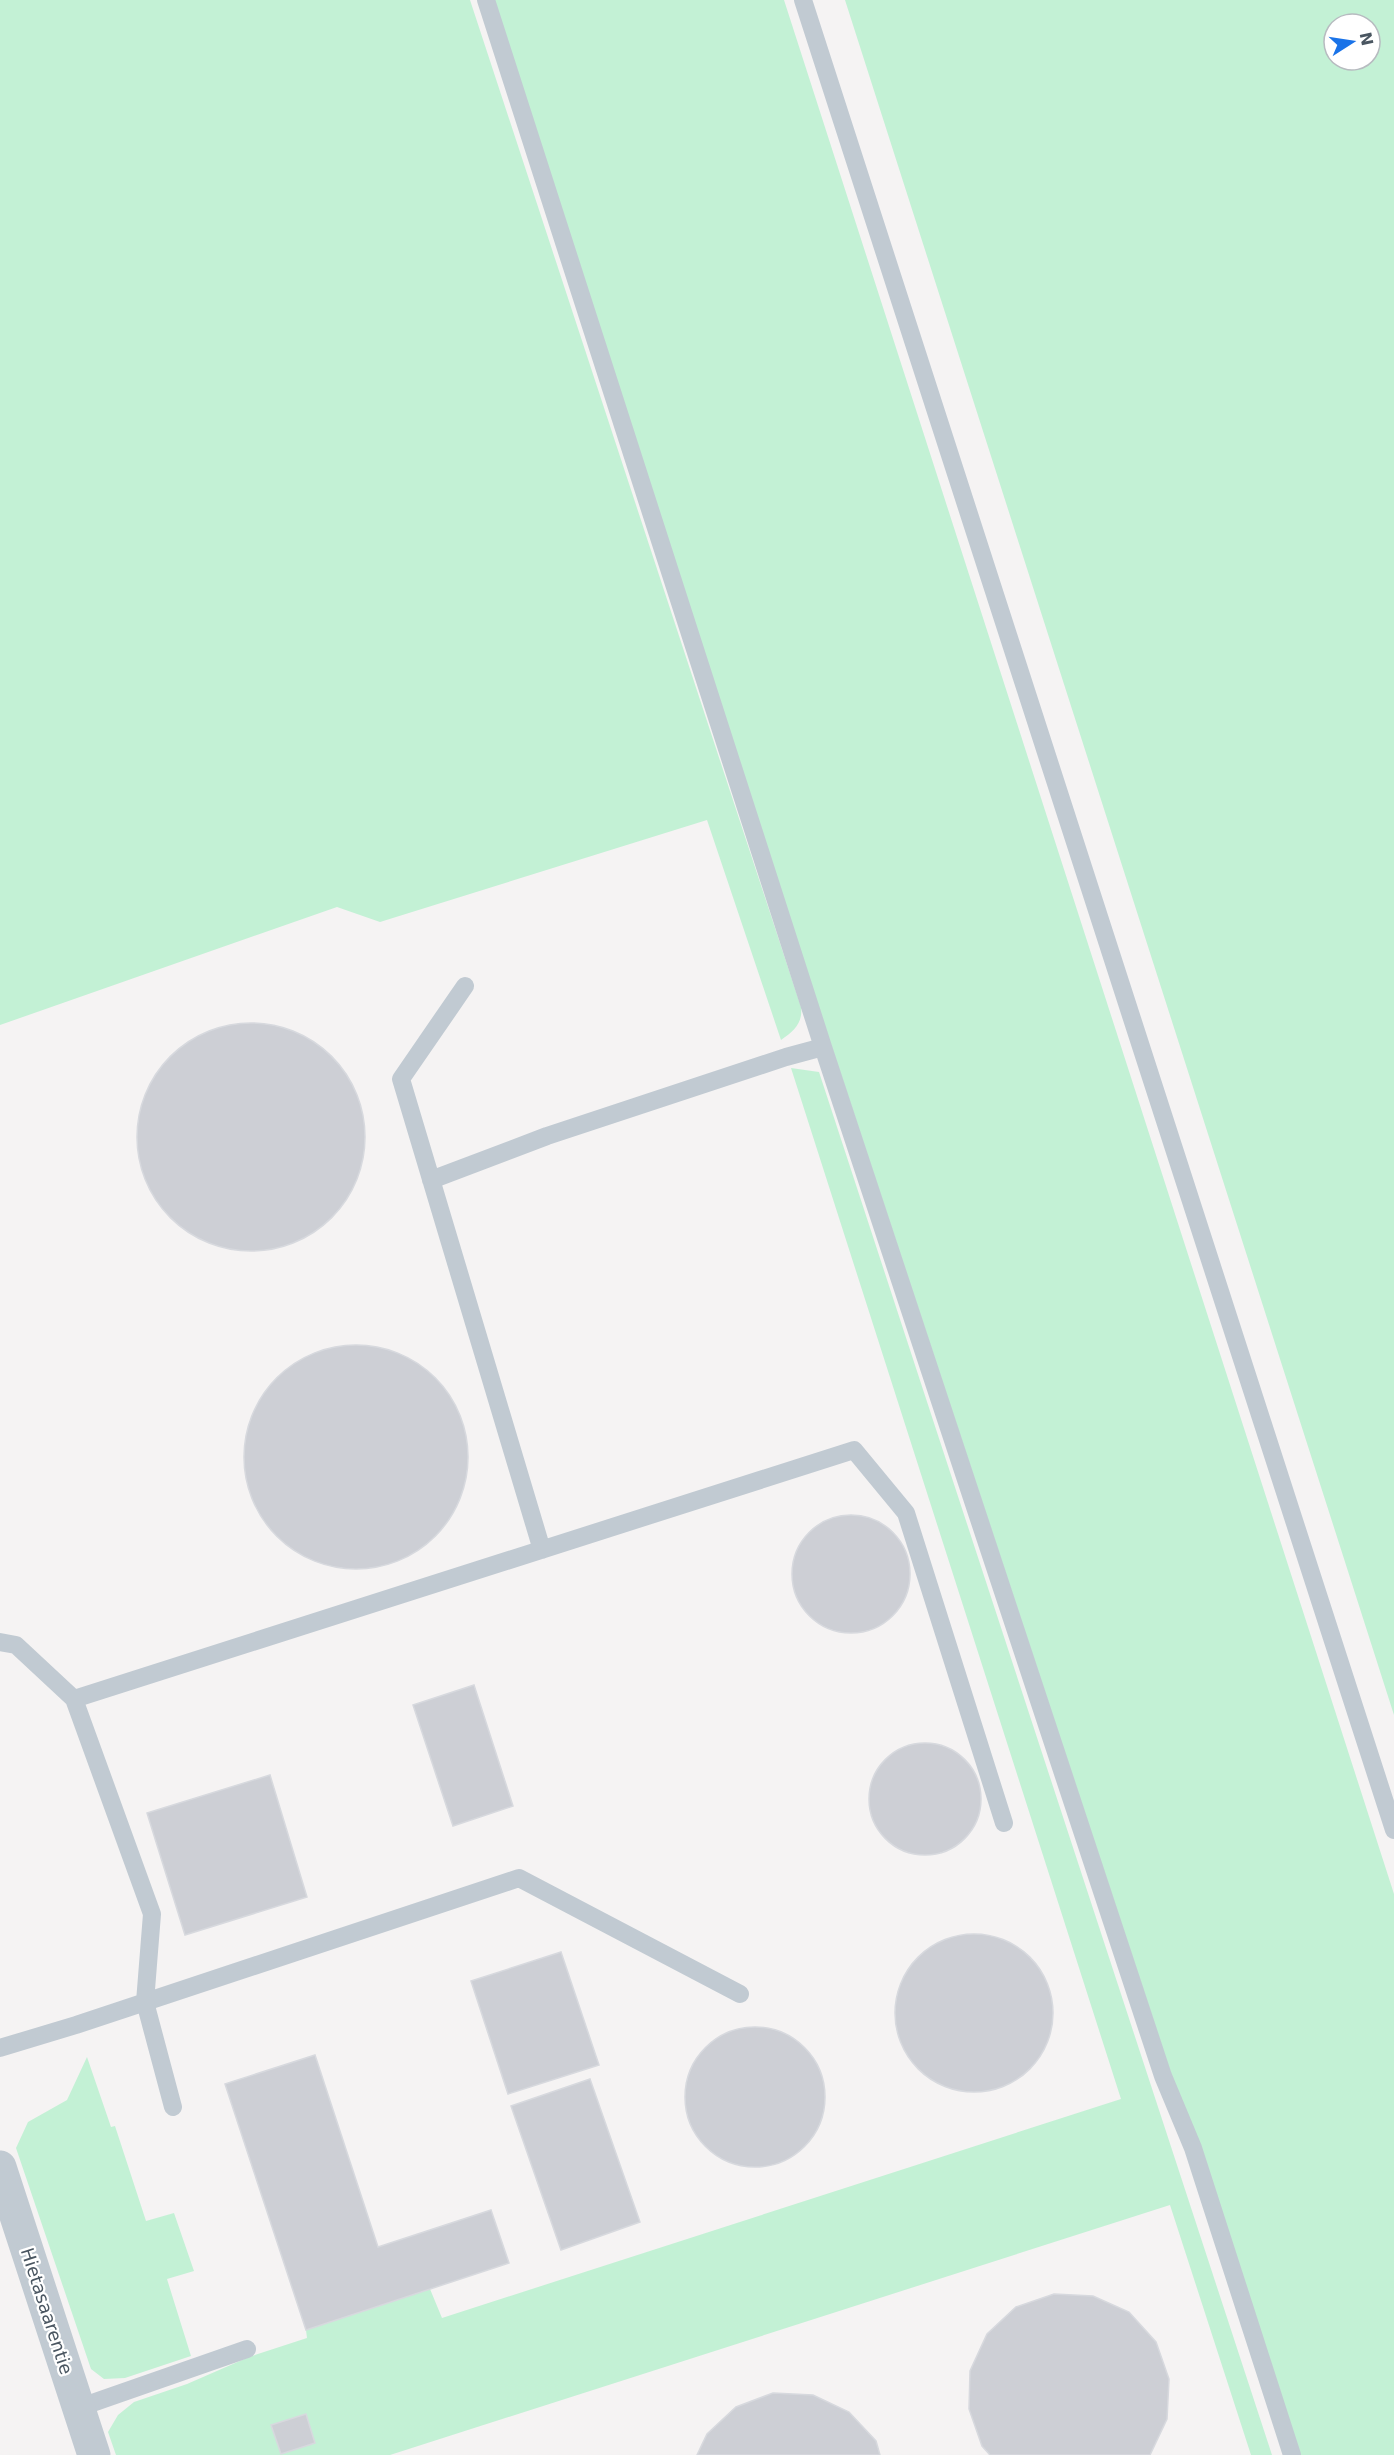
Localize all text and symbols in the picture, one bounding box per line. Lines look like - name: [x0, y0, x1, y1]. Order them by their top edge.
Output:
- north arrow: [1322, 12, 1382, 72]
- text: N: [1355, 30, 1377, 48]
- street label: Hietasaarentie: [17, 2245, 77, 2377]

